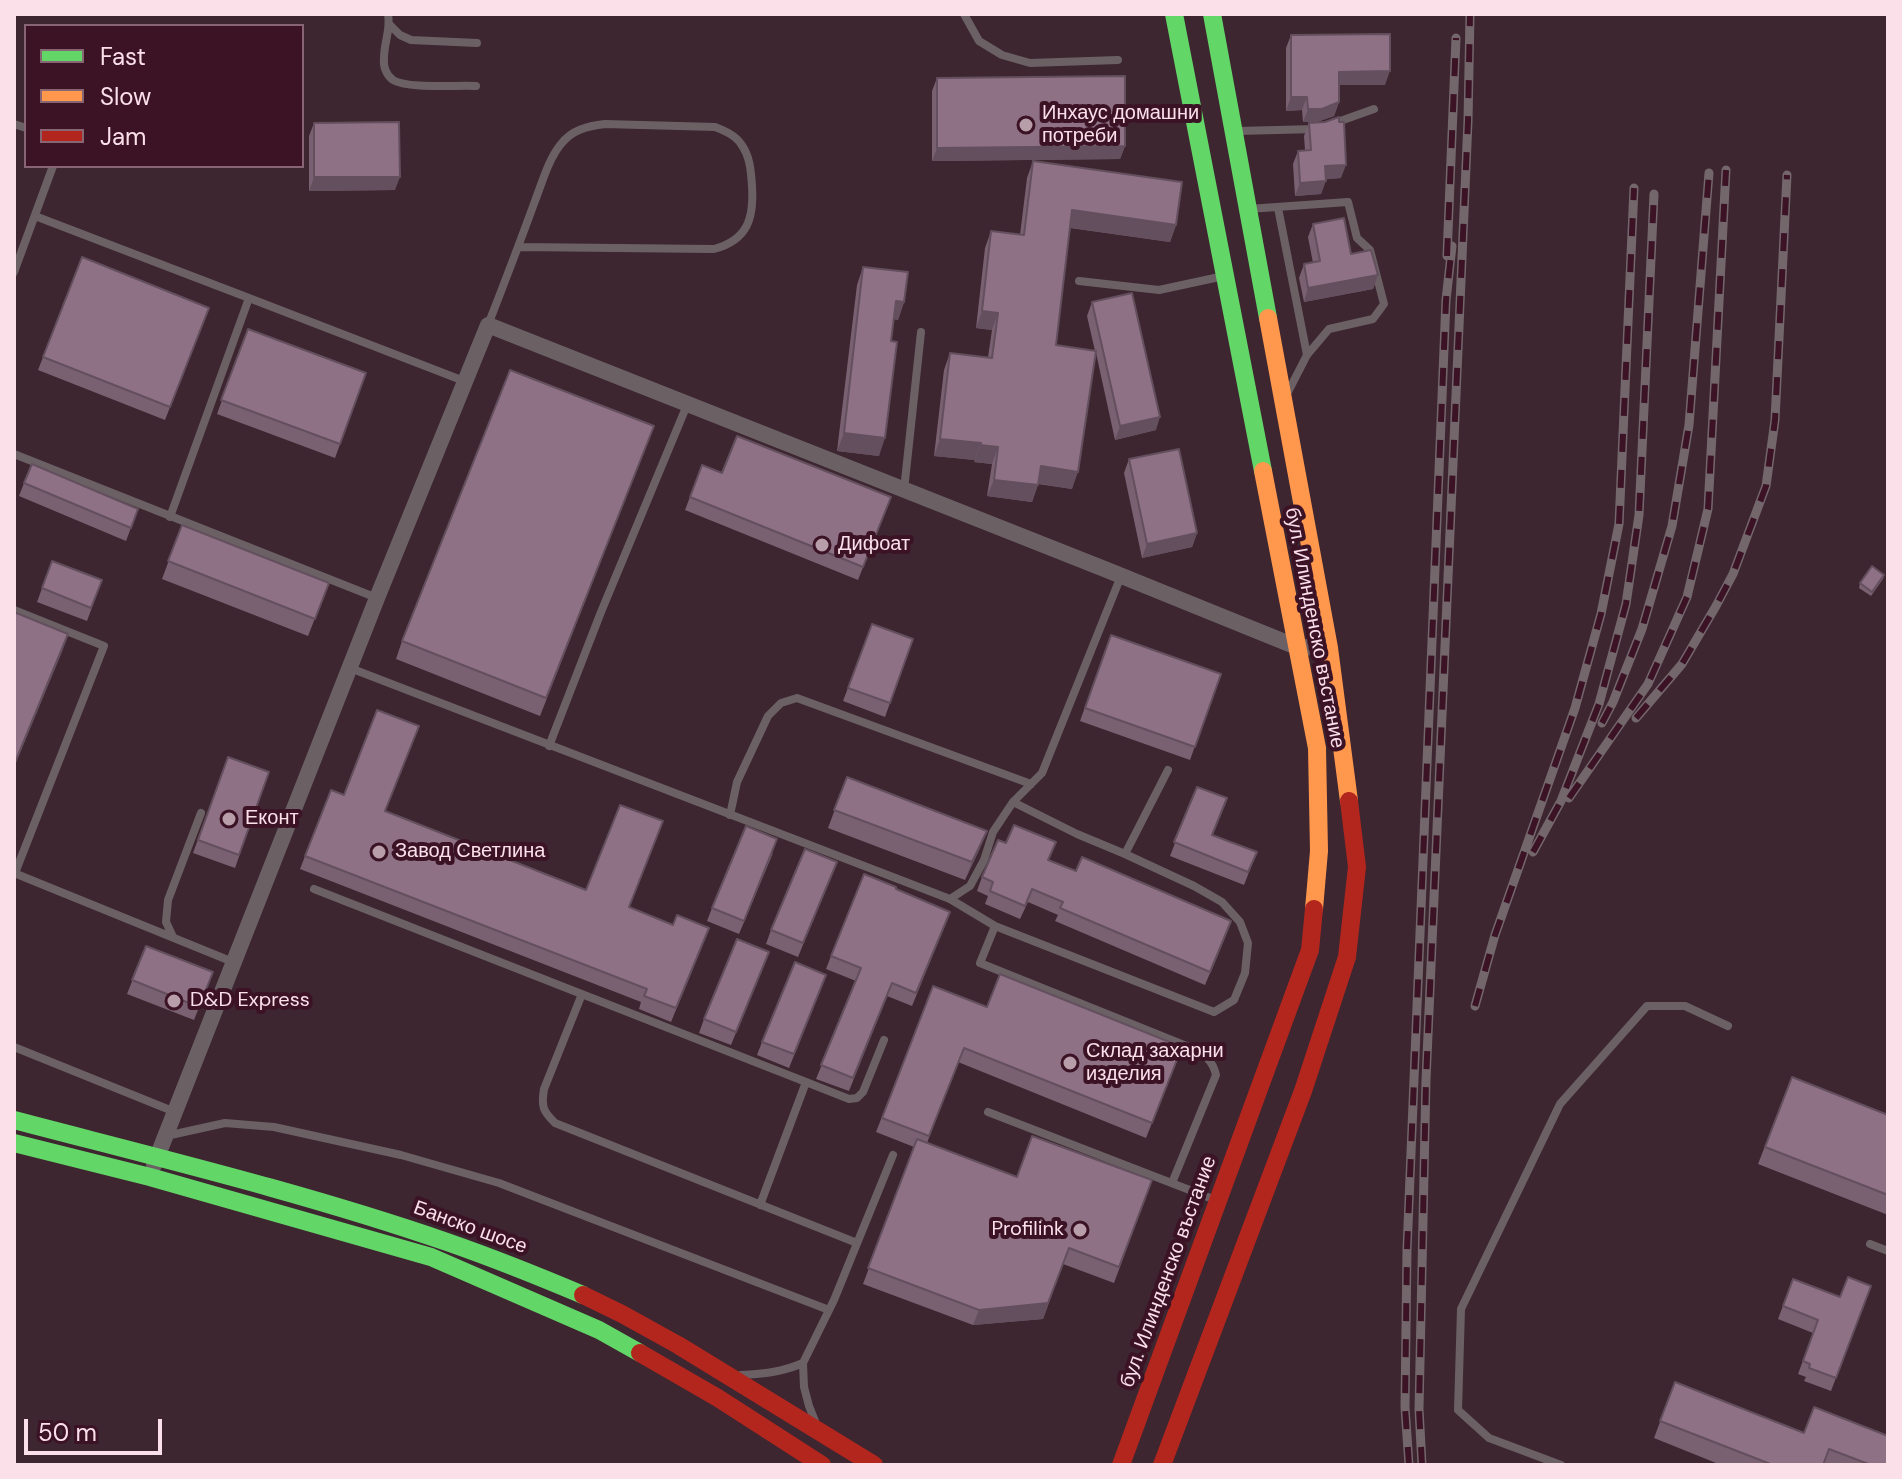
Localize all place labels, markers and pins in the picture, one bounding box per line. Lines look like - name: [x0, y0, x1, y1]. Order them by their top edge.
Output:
- place label: Инхаус домашни потреби: [1042, 102, 1199, 149]
- marker: Инхаус домашни потреби: [1017, 116, 1035, 134]
- place label: Дифоат: [838, 533, 910, 557]
- marker: Дифоат: [813, 536, 831, 554]
- place label: Еконт: [245, 807, 299, 831]
- marker: Еконт: [220, 810, 238, 828]
- place label: Завод Светлина: [395, 840, 545, 864]
- marker: Завод Светлина: [370, 843, 388, 861]
- place label: D&D Express: [190, 989, 310, 1013]
- marker: D&D Express: [165, 992, 183, 1010]
- place label: Склад захарни изделия: [1086, 1040, 1224, 1087]
- marker: Склад захарни изделия: [1061, 1054, 1079, 1072]
- place label: Profilink: [991, 1218, 1064, 1242]
- marker: Profilink: [1071, 1221, 1089, 1239]

